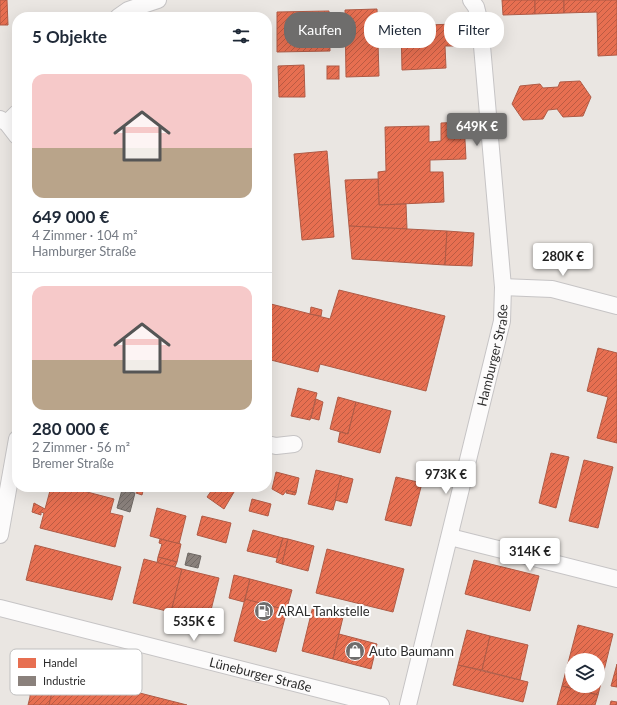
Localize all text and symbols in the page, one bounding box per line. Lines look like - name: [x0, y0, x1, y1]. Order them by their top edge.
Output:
- chip: Kaufen: [284, 12, 356, 48]
- chip: Mieten: [364, 12, 436, 48]
- chip: Filter: [444, 12, 504, 48]
- icon: filters: [230, 25, 252, 47]
- text: 5 Objekte: [32, 26, 107, 47]
- icon: home: [106, 100, 178, 172]
- pin: 649K €: [444, 113, 510, 147]
- text: 649K €: [456, 118, 498, 134]
- text: 649 000 €: [32, 206, 109, 227]
- text: 4 Zimmer · 104 m²: [32, 227, 138, 243]
- text: Hamburger Straße: [32, 243, 136, 259]
- pin: 280K €: [530, 243, 596, 277]
- text: 280K €: [542, 248, 584, 264]
- street label: Hamburger Straße: [473, 304, 510, 408]
- icon: home: [106, 312, 178, 384]
- text: 280 000 €: [32, 418, 109, 439]
- text: 2 Zimmer · 56 m²: [32, 439, 130, 455]
- text: Bremer Straße: [32, 455, 114, 471]
- pin: 973K €: [413, 461, 479, 495]
- text: 973K €: [425, 466, 467, 482]
- pin: 314K €: [497, 538, 563, 572]
- text: 314K €: [509, 543, 551, 559]
- fuel station icon: ARAL Tankstelle: [253, 600, 275, 622]
- place label: ARAL Tankstelle: [278, 603, 370, 619]
- pin: 535K €: [161, 608, 227, 642]
- text: 535K €: [173, 613, 215, 629]
- shop icon: Auto Baumann: [344, 640, 366, 662]
- place label: Auto Baumann: [369, 643, 454, 659]
- legend: [10, 649, 142, 695]
- map controls: [565, 653, 605, 693]
- button: layers: [565, 653, 605, 693]
- street label: Lüneburger Straße: [208, 654, 314, 695]
- text: Handel: [43, 656, 77, 669]
- text: Industrie: [43, 674, 86, 687]

